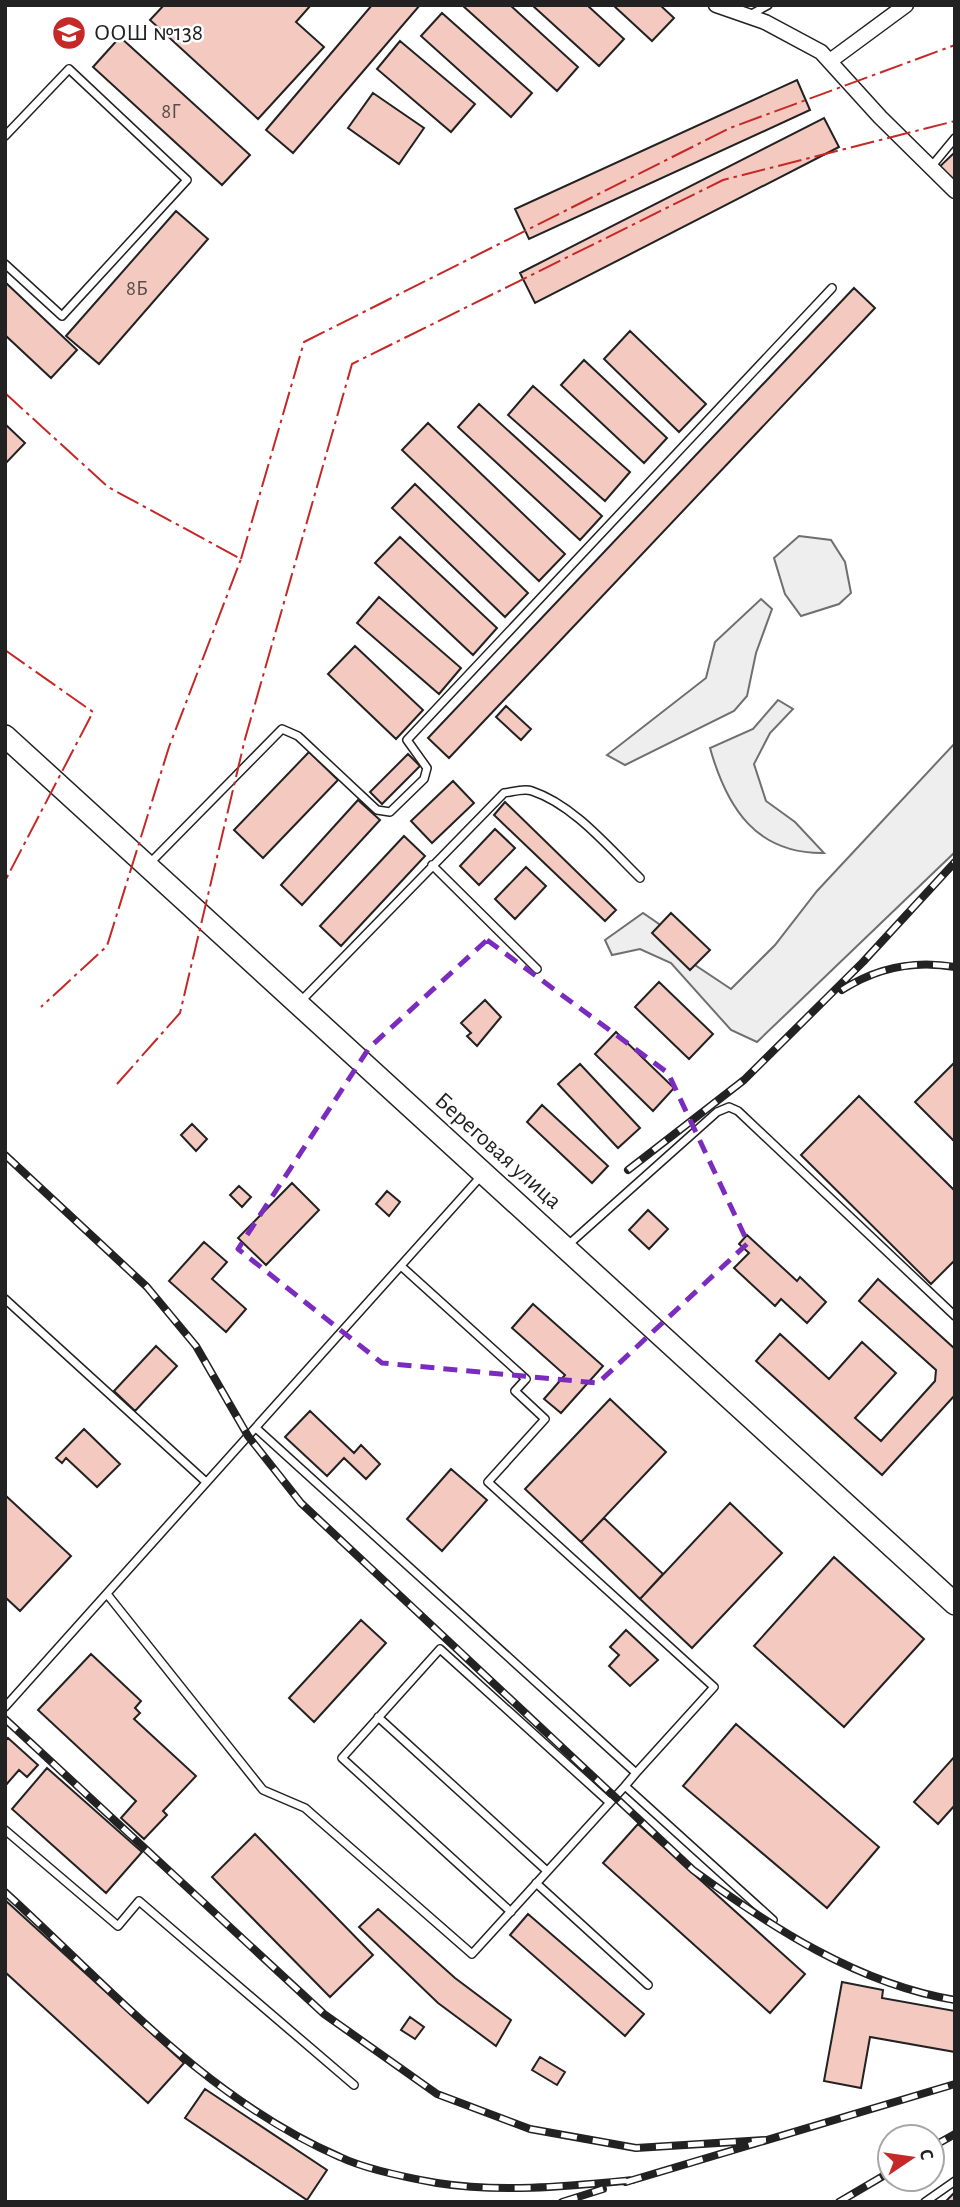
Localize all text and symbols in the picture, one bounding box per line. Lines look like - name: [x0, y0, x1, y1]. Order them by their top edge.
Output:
- school or university icon: ООШ №138: [50, 14, 88, 52]
- place label: ООШ №138: [94, 21, 203, 45]
- house number: 8Г: [161, 101, 181, 122]
- house number: 8Б: [126, 278, 148, 299]
- street label: Береговая улица: [430, 1088, 566, 1214]
- north arrow: [876, 2123, 946, 2193]
- text: С: [916, 2147, 937, 2162]

